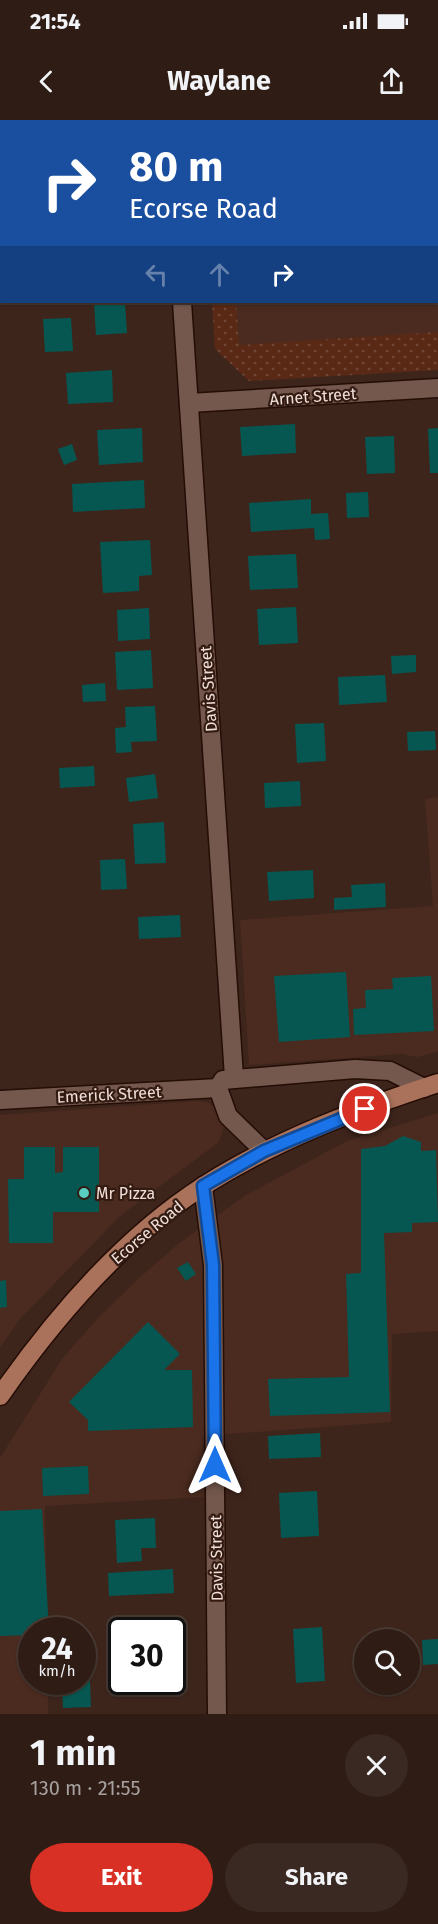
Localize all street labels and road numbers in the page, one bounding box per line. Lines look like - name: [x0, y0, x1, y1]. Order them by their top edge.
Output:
- street label: Arnet Street: [269, 384, 357, 409]
- street label: Davis Street: [196, 645, 221, 733]
- street label: Emerick Street: [56, 1082, 162, 1107]
- street label: Ecorse Road: [107, 1197, 187, 1268]
- street label: Davis Street: [206, 1515, 227, 1601]

